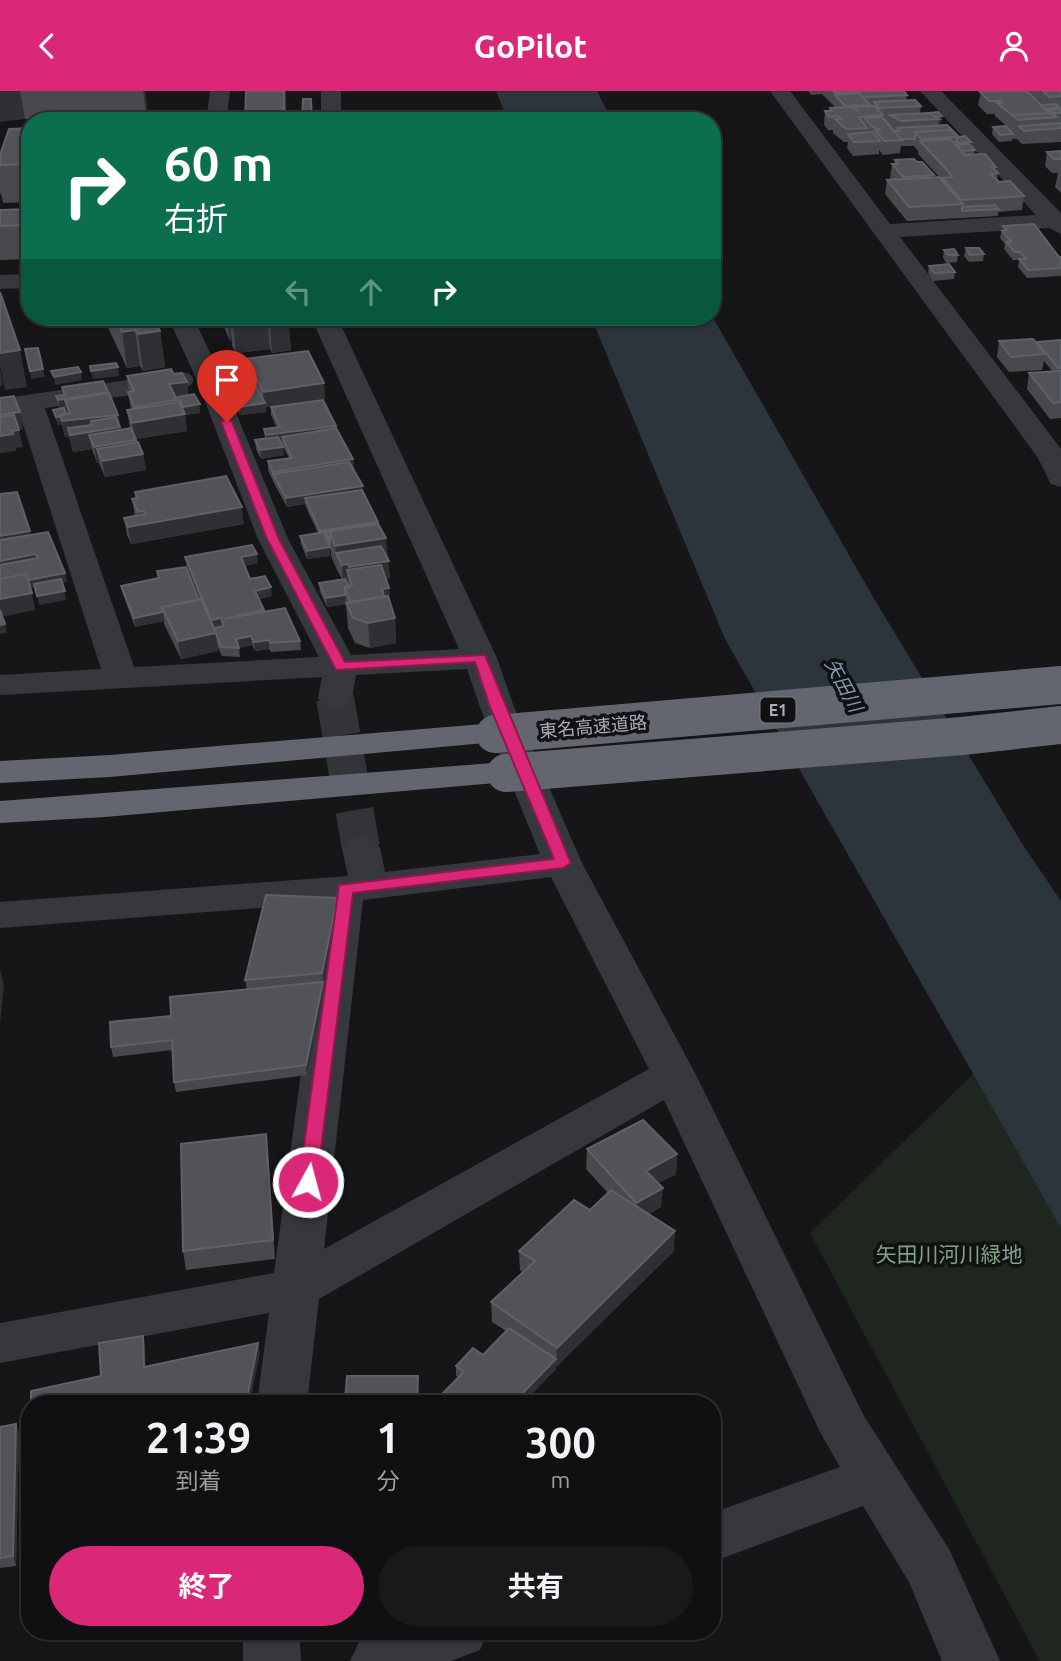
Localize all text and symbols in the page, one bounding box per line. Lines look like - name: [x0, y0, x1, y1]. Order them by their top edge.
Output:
- icon: back: [28, 27, 66, 65]
- icon: person: [995, 27, 1033, 65]
- text: GoPilot: [474, 28, 587, 64]
- text: 60 m: [164, 135, 273, 190]
- icon: right: [49, 140, 140, 231]
- text: 右折: [164, 200, 228, 236]
- icon: left: [279, 273, 317, 311]
- icon: ahead: [352, 273, 390, 311]
- icon: right: [425, 273, 463, 311]
- pin: [197, 350, 257, 422]
- icon: arrive: [208, 361, 246, 399]
- water label: 矢田川: [821, 655, 868, 717]
- road number: E1: [760, 697, 796, 723]
- street label: 東名高速道路: [538, 711, 648, 741]
- position arrow: [271, 1145, 345, 1219]
- park label: 矢田川河川緑地: [876, 1242, 1023, 1266]
- text: 21:39: [146, 1414, 251, 1461]
- text: 1: [376, 1414, 400, 1461]
- text: 300: [525, 1419, 596, 1466]
- text: m: [551, 1467, 570, 1492]
- text: 到着: [176, 1468, 222, 1493]
- text: 分: [377, 1468, 400, 1493]
- button: 終了: [49, 1546, 364, 1626]
- button: 共有: [378, 1546, 693, 1626]

